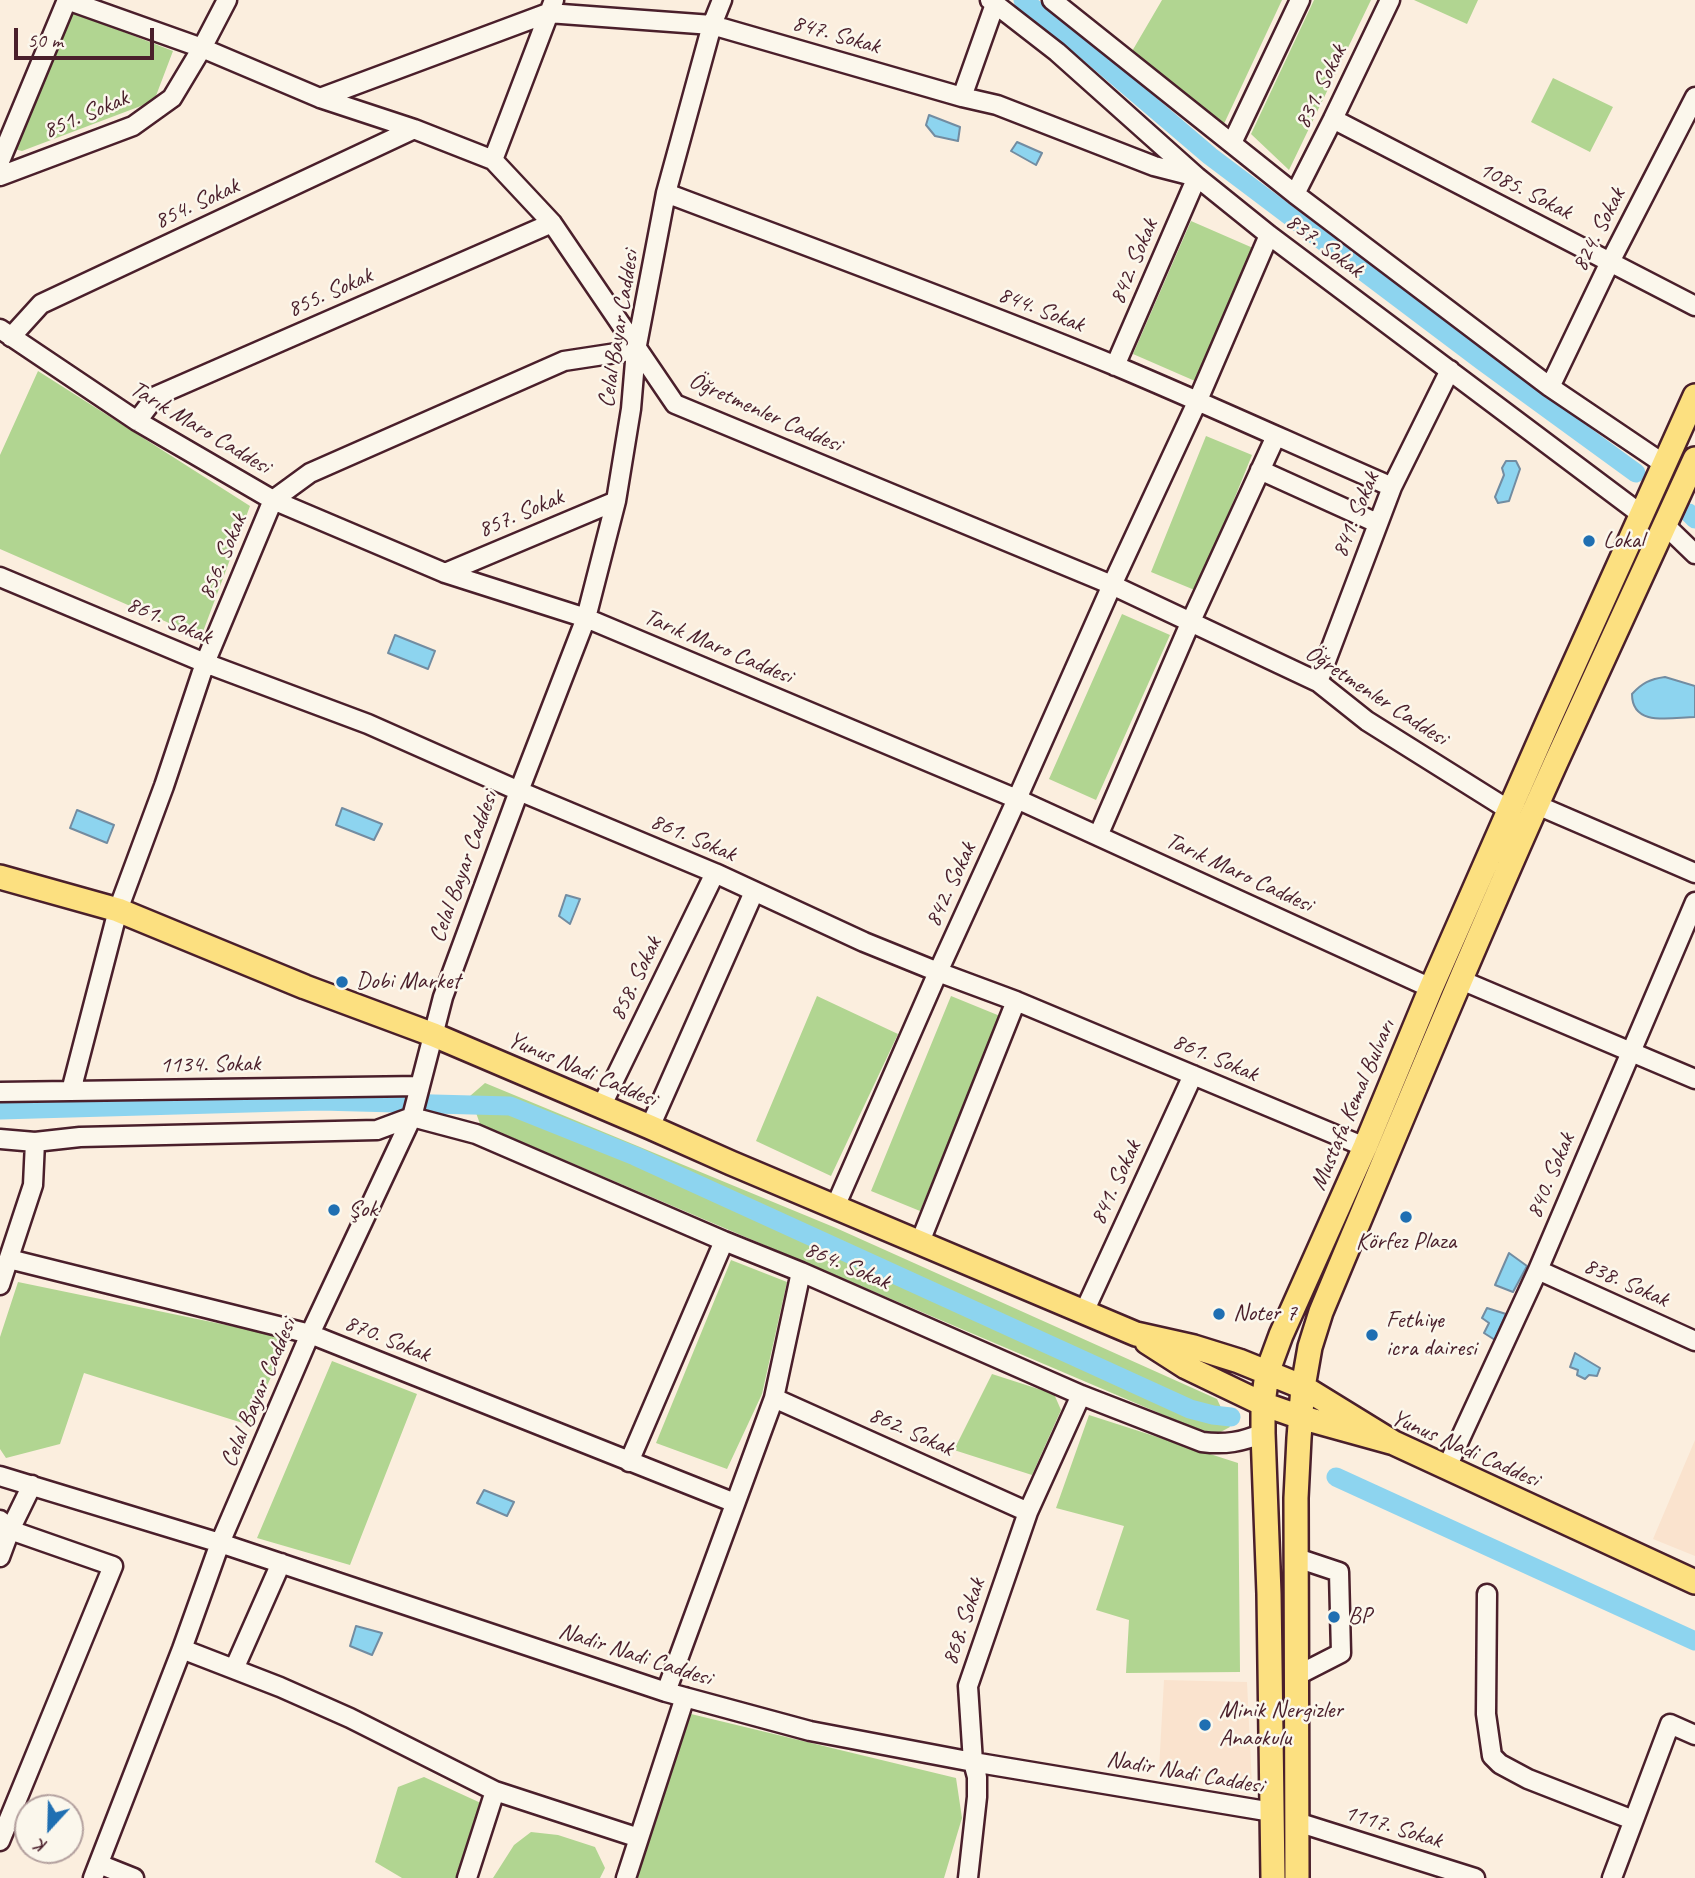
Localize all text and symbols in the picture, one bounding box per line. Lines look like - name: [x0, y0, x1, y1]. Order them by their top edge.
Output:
- street label: 847. Sokak: [789, 9, 883, 61]
- scale bar: [18, 14, 158, 58]
- text: 50 m: [27, 27, 63, 53]
- street label: 831. Sokak: [1288, 40, 1354, 134]
- street label: 851. Sokak: [39, 84, 133, 146]
- street label: 1085. Sokak: [1474, 155, 1576, 227]
- street label: 854. Sokak: [150, 172, 244, 236]
- street label: 824. Sokak: [1566, 183, 1632, 277]
- street label: 837. Sokak: [1279, 207, 1369, 285]
- street label: 842. Sokak: [1103, 215, 1165, 309]
- street label: Celal Bayar Caddesi: [592, 248, 646, 410]
- street label: 855. Sokak: [283, 262, 377, 324]
- street label: 844. Sokak: [994, 280, 1088, 340]
- street label: Öğretmenler Caddesi: [684, 366, 846, 460]
- street label: Tarık Maro Caddesi: [125, 375, 275, 481]
- street label: 841. Sokak: [1326, 468, 1386, 562]
- street label: 857. Sokak: [474, 483, 568, 545]
- street label: 856. Sokak: [192, 510, 254, 604]
- place label: Lokal: [1603, 527, 1644, 555]
- marker: Lokal: [1581, 533, 1597, 549]
- street label: 861. Sokak: [122, 590, 216, 652]
- street label: Tarık Maro Caddesi: [639, 603, 797, 691]
- street label: Öğretmenler Caddesi: [1299, 639, 1453, 753]
- street label: Celal Bayar Caddesi: [423, 787, 505, 947]
- street label: 861. Sokak: [646, 807, 740, 869]
- street label: Tarık Maro Caddesi: [1161, 826, 1317, 920]
- street label: 842. Sokak: [919, 838, 983, 932]
- street label: 858. Sokak: [603, 932, 669, 1026]
- place label: Dobi Market: [356, 968, 460, 996]
- marker: Dobi Market: [334, 974, 350, 990]
- street label: Mustafa Kemal Bulvarı: [1304, 1015, 1402, 1195]
- street label: Yunus Nadi Caddesi: [503, 1026, 661, 1114]
- street label: 861. Sokak: [1168, 1027, 1262, 1089]
- street label: 1134. Sokak: [159, 1050, 261, 1080]
- street label: 840. Sokak: [1520, 1129, 1582, 1223]
- street label: 841. Sokak: [1084, 1136, 1148, 1230]
- place label: Şok: [348, 1196, 377, 1224]
- marker: Şok: [326, 1202, 342, 1218]
- marker: Körfez Plaza: [1398, 1209, 1414, 1225]
- place label: Körfez Plaza: [1356, 1228, 1456, 1256]
- street label: 864. Sokak: [800, 1235, 894, 1297]
- street label: 838. Sokak: [1579, 1252, 1673, 1314]
- place label: Noter 7: [1233, 1300, 1297, 1328]
- marker: Noter 7: [1211, 1306, 1227, 1322]
- place label: Fethiye icra dairesi: [1386, 1307, 1477, 1363]
- street label: 870. Sokak: [340, 1309, 434, 1369]
- street label: Celal Bayar Caddesi: [215, 1314, 303, 1472]
- marker: Fethiye icra dairesi: [1364, 1327, 1380, 1343]
- street label: 862. Sokak: [864, 1401, 958, 1463]
- street label: Yunus Nadi Caddesi: [1387, 1404, 1543, 1494]
- street label: 868. Sokak: [936, 1575, 992, 1669]
- place label: BP: [1348, 1603, 1372, 1631]
- marker: BP: [1326, 1609, 1342, 1625]
- street label: Nadir Nadi Caddesi: [555, 1617, 715, 1693]
- place label: Minik Nergizler Anaokulu: [1219, 1697, 1343, 1753]
- marker: Minik Nergizler Anaokulu: [1197, 1717, 1213, 1733]
- street label: Nadir Nadi Caddesi: [1104, 1745, 1266, 1801]
- north arrow: [14, 1794, 84, 1864]
- street label: 1117. Sokak: [1341, 1798, 1445, 1856]
- text: K: [33, 1834, 51, 1860]

